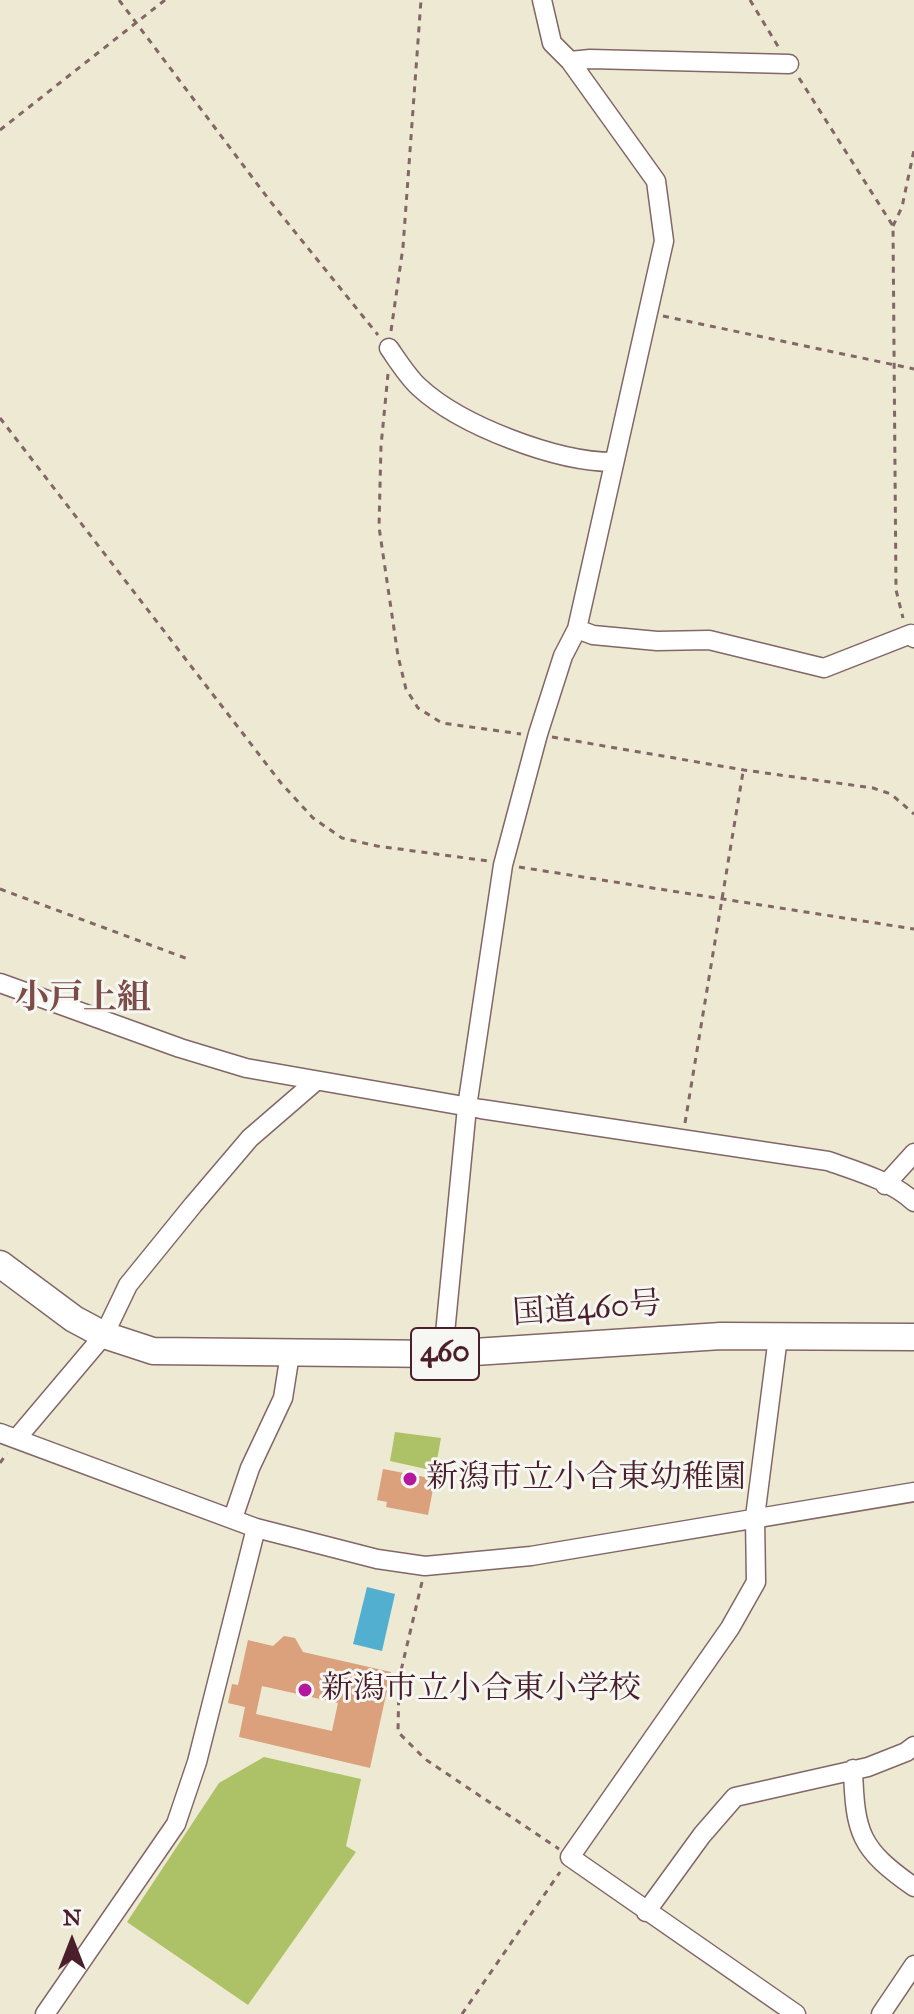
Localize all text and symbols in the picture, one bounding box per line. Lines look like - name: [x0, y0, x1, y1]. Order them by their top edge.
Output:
- district label: 小戸上組: [15, 980, 151, 1020]
- street label: 国道460号: [511, 1286, 663, 1334]
- road number: 460: [411, 1328, 479, 1380]
- place label: 新潟市立小合東幼稚園: [426, 1460, 746, 1498]
- marker: 新潟市立小合東幼稚園: [401, 1470, 419, 1488]
- place label: 新潟市立小合東小学校: [321, 1671, 641, 1709]
- marker: 新潟市立小合東小学校: [296, 1681, 314, 1699]
- north arrow: [32, 1902, 112, 1982]
- text: N: [63, 1904, 81, 1931]

